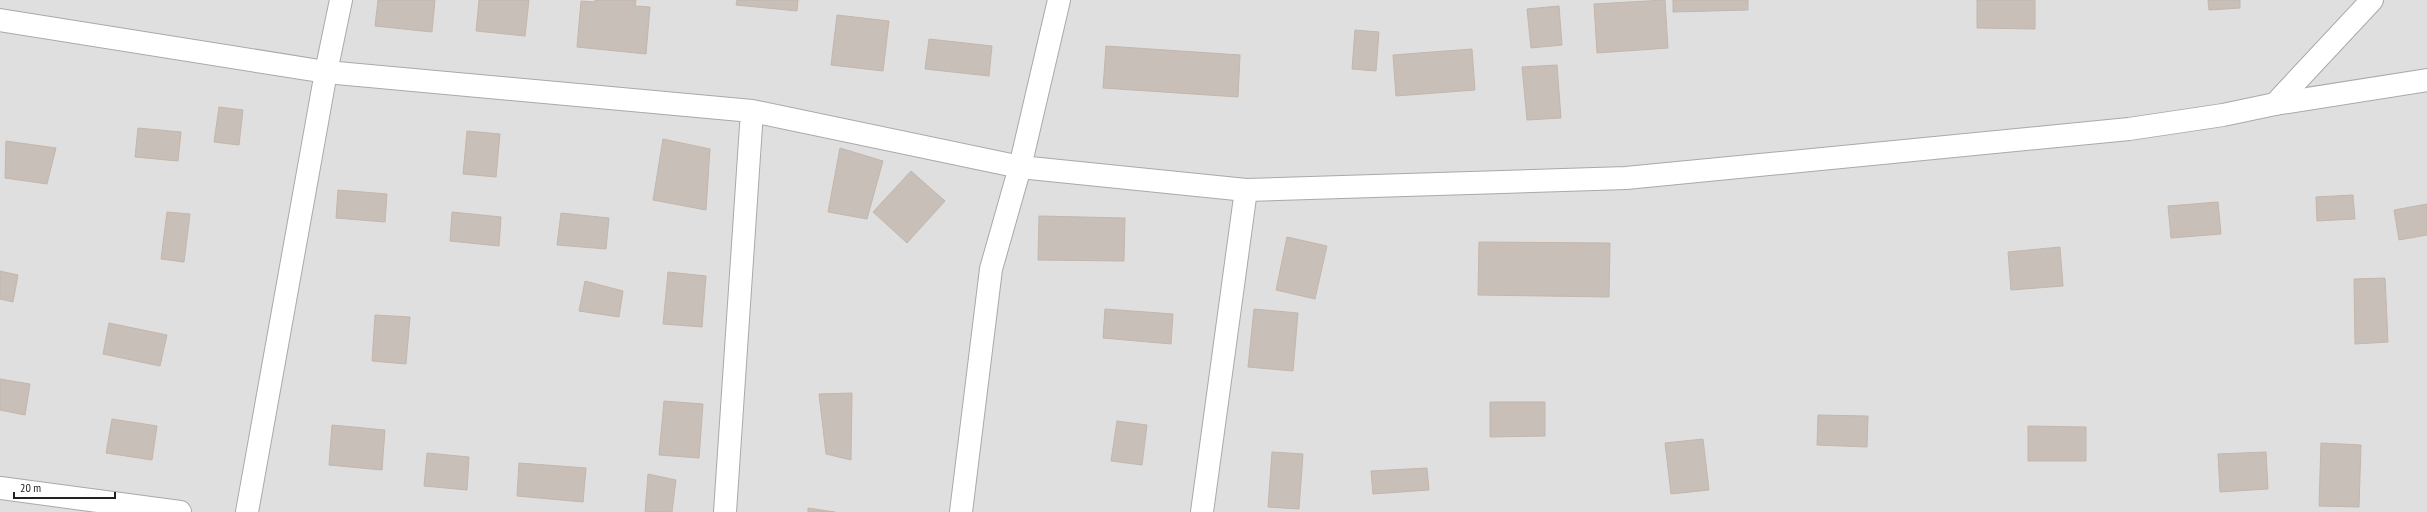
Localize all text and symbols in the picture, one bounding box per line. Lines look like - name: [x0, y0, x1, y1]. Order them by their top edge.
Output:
- scale bar: [14, 474, 115, 500]
- text: 20 m: [20, 480, 41, 495]

